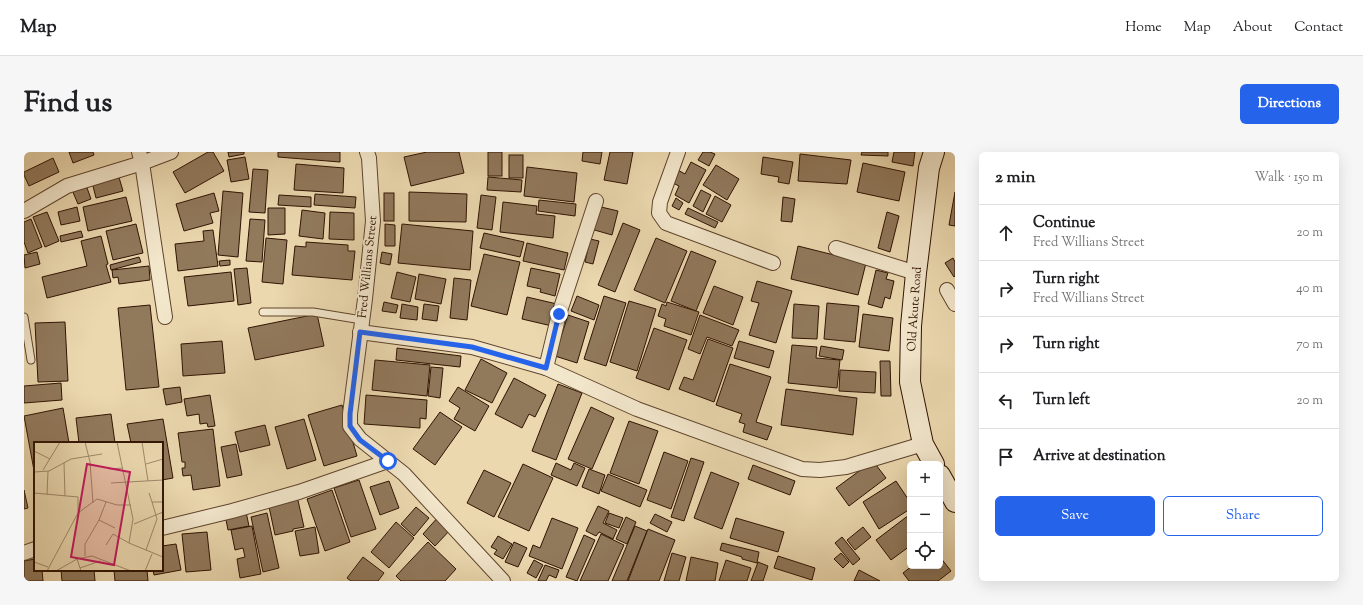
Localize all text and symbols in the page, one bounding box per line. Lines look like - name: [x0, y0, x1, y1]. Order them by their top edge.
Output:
- text: Map: [20, 14, 57, 41]
- text: Home: [1125, 18, 1162, 38]
- text: Map: [1184, 18, 1211, 38]
- text: About: [1233, 18, 1272, 38]
- text: Contact: [1294, 18, 1343, 38]
- text: Find us: [24, 84, 112, 124]
- button: Directions: [1240, 84, 1339, 124]
- text: 2 min: [995, 166, 1036, 190]
- text: Walk · 150 m: [1254, 169, 1323, 187]
- text: Continue: [1033, 213, 1095, 234]
- street label: Fred Willians Street: [354, 215, 382, 319]
- icon: ahead: [995, 222, 1017, 244]
- text: 20 m: [1297, 224, 1323, 242]
- text: Fred Willians Street: [1033, 234, 1145, 252]
- street label: Old Akute Road: [903, 266, 927, 352]
- text: Turn right: [1033, 269, 1099, 290]
- icon: right: [995, 278, 1017, 300]
- text: 40 m: [1296, 280, 1323, 298]
- text: Fred Willians Street: [1033, 290, 1145, 308]
- route end: [550, 305, 568, 323]
- icon: right: [995, 334, 1017, 356]
- text: Turn right: [1033, 334, 1099, 355]
- text: 70 m: [1296, 336, 1323, 354]
- icon: left: [995, 390, 1017, 412]
- text: Turn left: [1033, 390, 1090, 411]
- text: 20 m: [1297, 392, 1323, 410]
- inset map: [34, 442, 163, 571]
- icon: arrive: [995, 446, 1017, 468]
- text: Arrive at destination: [1033, 446, 1166, 467]
- route start: [379, 452, 397, 470]
- map controls: [907, 461, 943, 569]
- button: +: [907, 461, 943, 497]
- button: Save: [995, 496, 1155, 536]
- button: Share: [1163, 496, 1323, 536]
- button: −: [907, 497, 943, 533]
- button: locate: [907, 533, 943, 569]

